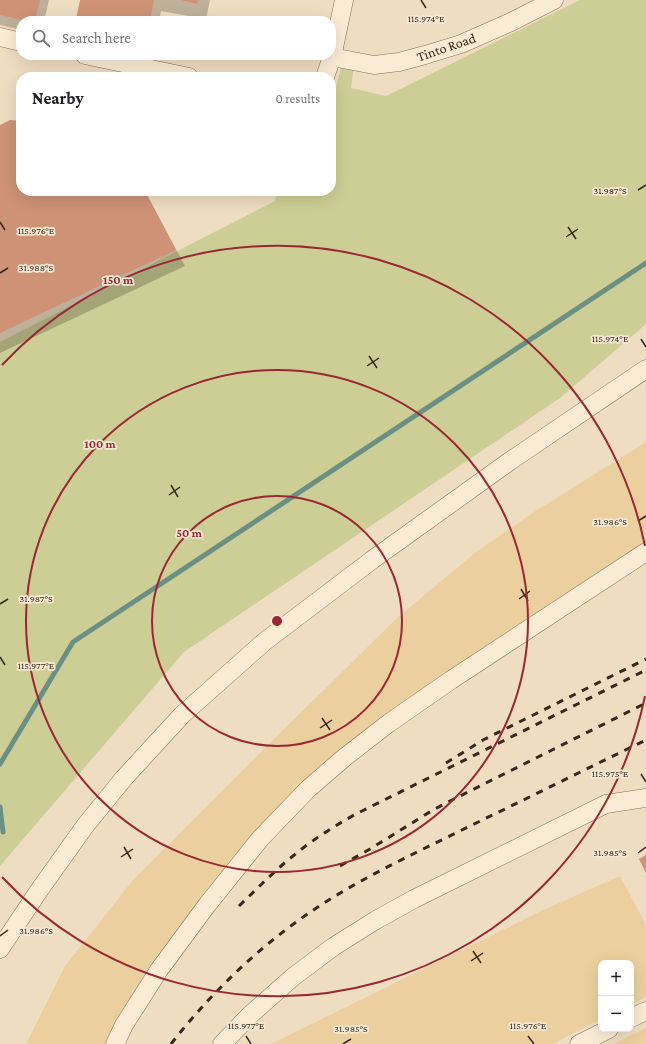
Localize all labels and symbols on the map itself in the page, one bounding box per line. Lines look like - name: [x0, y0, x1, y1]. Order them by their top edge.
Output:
- text: 115.974°E: [408, 13, 445, 24]
- street label: Tinto Road: [414, 29, 478, 65]
- text: 31.987°S: [593, 185, 627, 196]
- text: 115.976°E: [18, 225, 55, 236]
- text: 31.988°S: [19, 262, 53, 273]
- text: 150 m: [103, 273, 134, 287]
- text: 115.974°E: [592, 333, 629, 344]
- text: 100 m: [84, 437, 117, 451]
- text: 31.986°S: [593, 516, 627, 527]
- text: 50 m: [176, 526, 203, 540]
- text: 31.987°S: [19, 593, 53, 604]
- centre of rings: [270, 614, 284, 628]
- text: 115.977°E: [18, 660, 55, 671]
- text: 115.975°E: [592, 768, 629, 779]
- text: 31.985°S: [593, 847, 627, 858]
- text: 31.986°S: [19, 925, 53, 936]
- text: 115.977°E: [228, 1020, 265, 1031]
- text: 115.976°E: [510, 1020, 547, 1031]
- text: 31.985°S: [334, 1023, 368, 1034]

